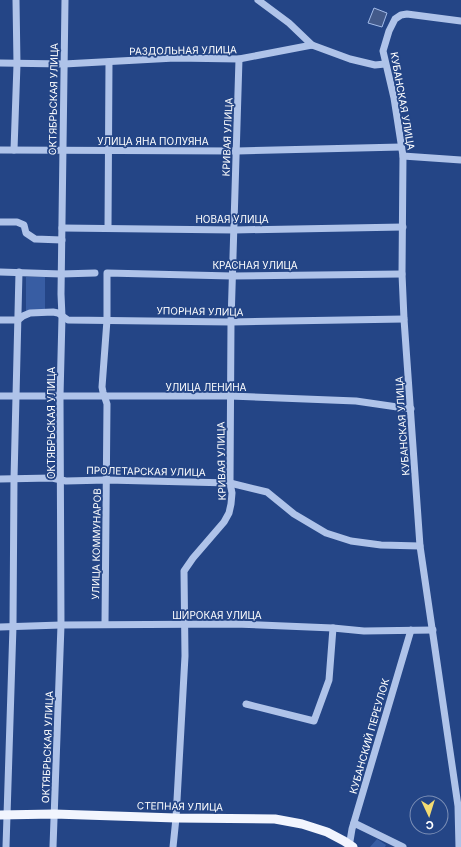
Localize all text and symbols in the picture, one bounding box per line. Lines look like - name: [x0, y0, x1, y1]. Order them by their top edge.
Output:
- street label: ОКТЯБРЬСКАЯ УЛИЦА: [46, 43, 60, 155]
- street label: РАЗДОЛЬНАЯ УЛИЦА: [129, 43, 237, 57]
- street label: КУБАНСКАЯ УЛИЦА: [388, 51, 418, 151]
- street label: КРИВАЯ УЛИЦА: [220, 97, 234, 177]
- street label: УЛИЦА ЯНА ПОЛУЯНА: [97, 135, 209, 147]
- street label: НОВАЯ УЛИЦА: [195, 213, 269, 225]
- street label: КРАСНАЯ УЛИЦА: [212, 259, 298, 271]
- street label: УПОРНАЯ УЛИЦА: [157, 304, 244, 318]
- street label: ОКТЯБРЬСКАЯ УЛИЦА: [45, 367, 57, 479]
- street label: КУБАНСКАЯ УЛИЦА: [393, 376, 411, 476]
- street label: УЛИЦА ЛЕНИНА: [165, 381, 247, 393]
- street label: КРИВАЯ УЛИЦА: [214, 421, 228, 500]
- street label: ПРОЛЕТАРСКАЯ УЛИЦА: [86, 464, 206, 478]
- street label: УЛИЦА КОММУНАРОВ: [89, 488, 103, 600]
- street label: ШИРОКАЯ УЛИЦА: [172, 609, 262, 621]
- street label: КУБАНСКИЙ ПЕРЕУЛОК: [346, 676, 391, 795]
- street label: ОКТЯБРЬСКАЯ УЛИЦА: [39, 691, 55, 803]
- north arrow: [409, 795, 449, 835]
- street label: СТЕПНАЯ УЛИЦА: [137, 799, 223, 813]
- text: С: [425, 818, 434, 832]

